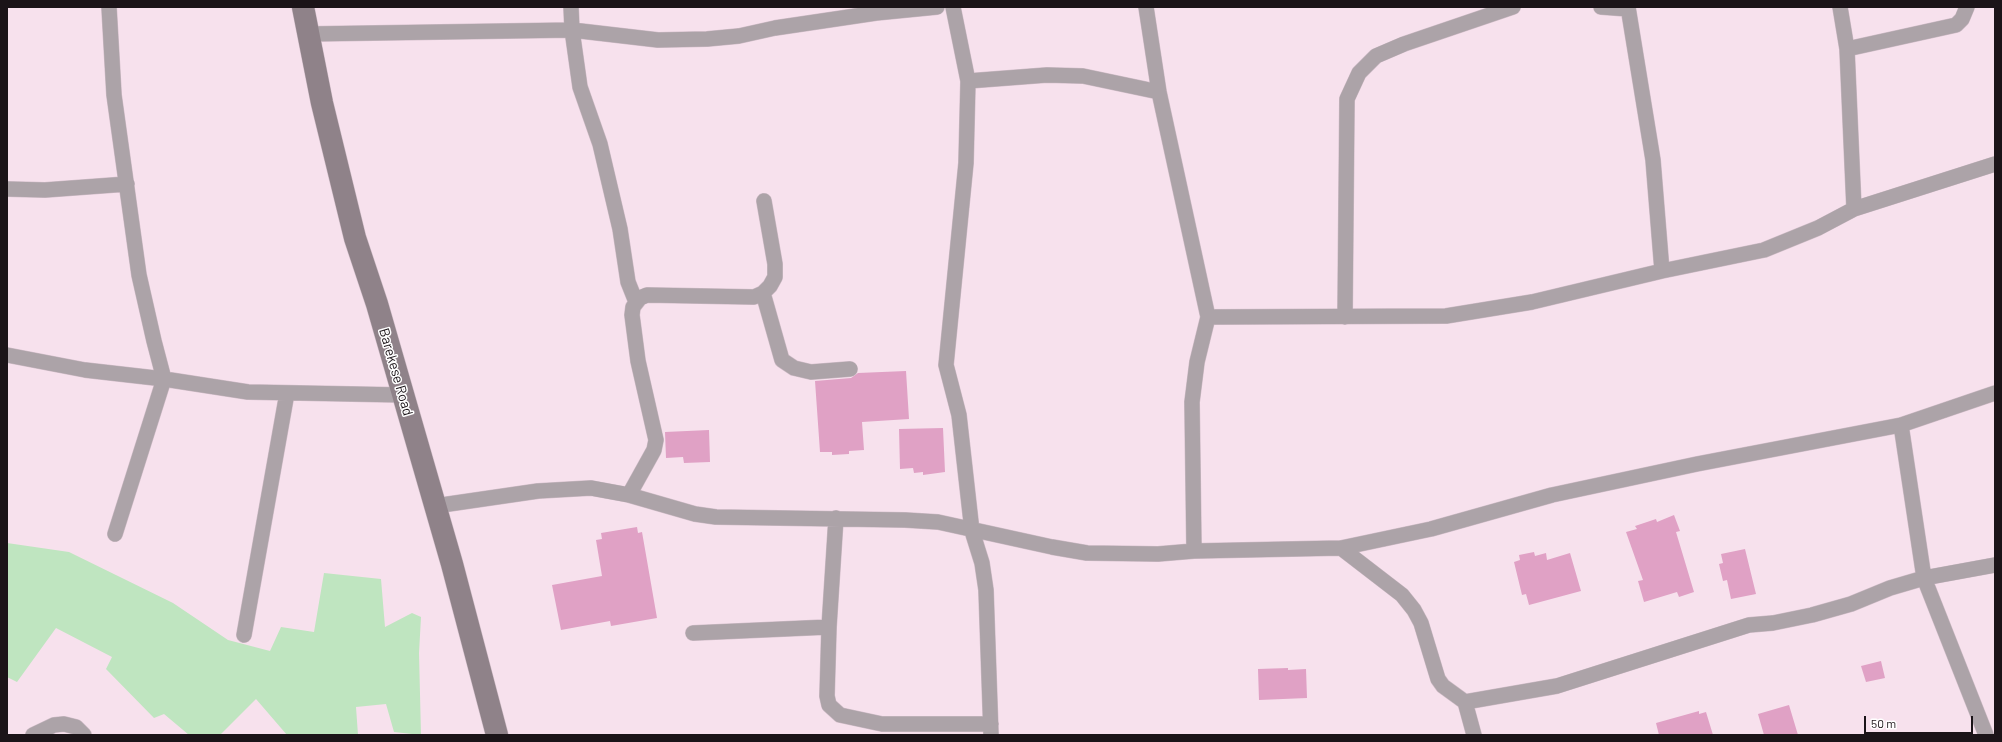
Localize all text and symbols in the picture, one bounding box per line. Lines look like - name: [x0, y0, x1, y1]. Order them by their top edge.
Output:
- street label: Barekese Road: [375, 326, 417, 418]
- scale bar: [1866, 708, 1975, 734]
- text: 50 m: [1871, 716, 1896, 730]

